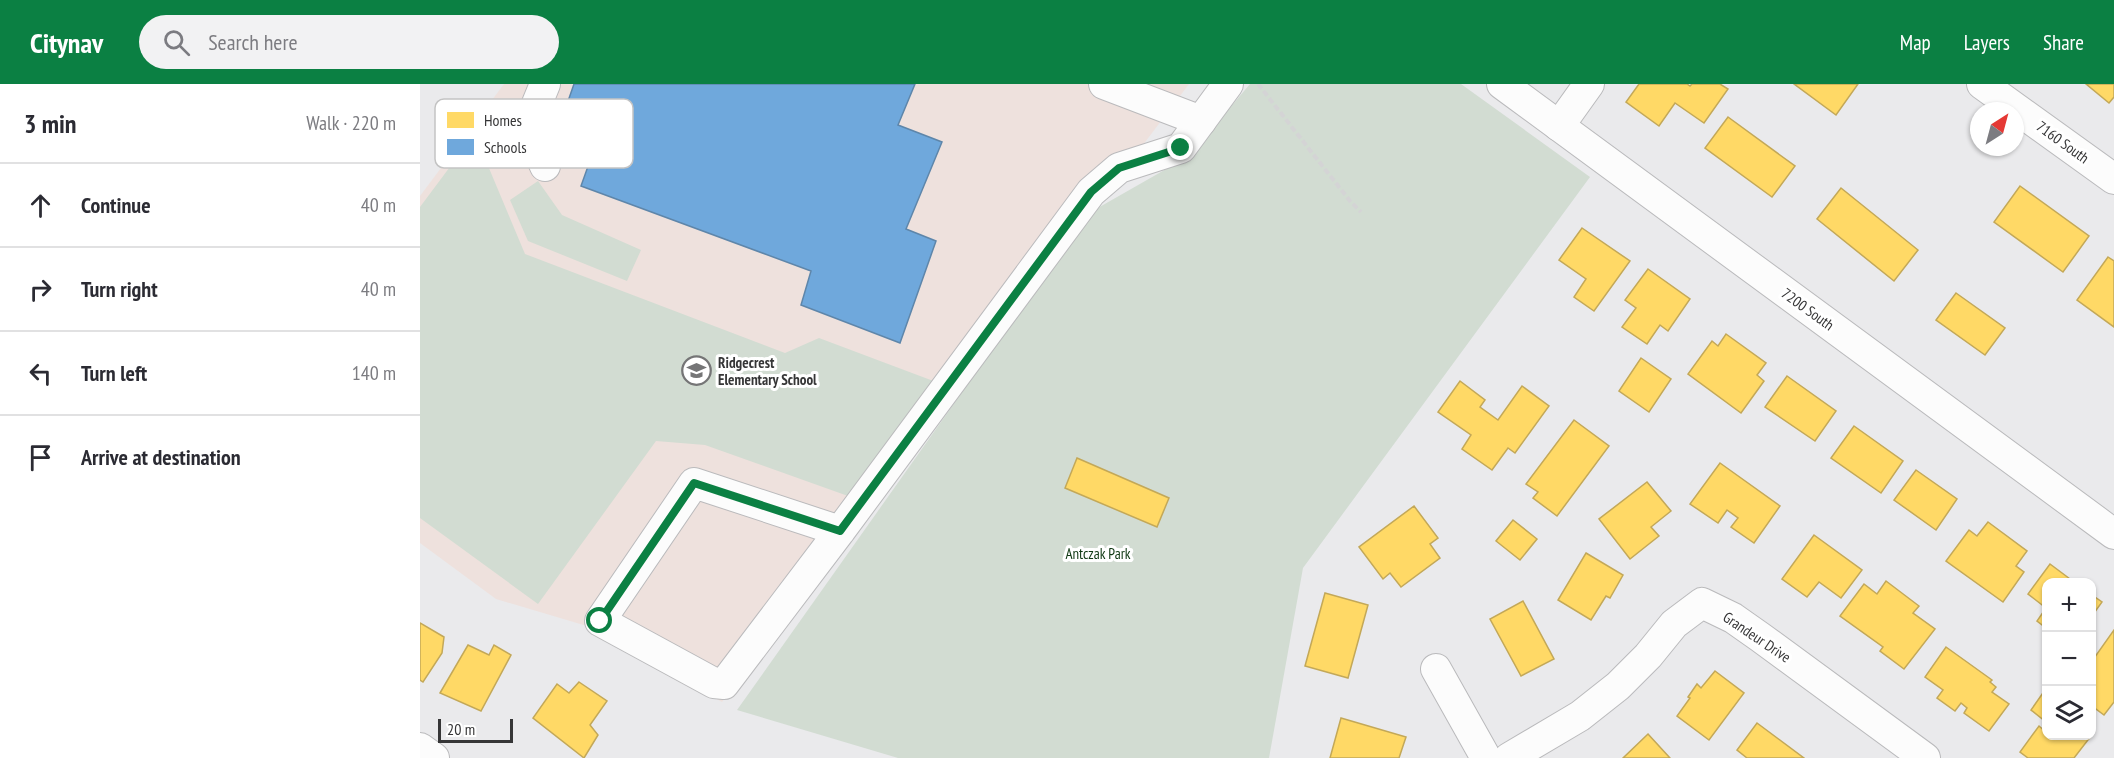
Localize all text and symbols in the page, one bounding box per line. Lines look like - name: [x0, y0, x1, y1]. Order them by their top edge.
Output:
- search box: [139, 15, 559, 69]
- text: Citynav: [30, 24, 103, 61]
- icon: search: [160, 26, 193, 59]
- text: Search here: [208, 28, 298, 56]
- text: Map: [1900, 29, 1931, 56]
- text: Layers: [1964, 29, 2010, 56]
- text: Share: [2043, 29, 2084, 56]
- legend: [435, 99, 633, 168]
- north arrow: [1970, 102, 2024, 156]
- text: 3 min: [24, 107, 77, 140]
- text: Walk · 220 m: [306, 110, 396, 136]
- text: Homes: [484, 110, 522, 130]
- street label: 7160 South: [2033, 117, 2093, 167]
- route end: [1167, 134, 1193, 160]
- text: Schools: [484, 137, 527, 157]
- icon: ahead: [24, 189, 57, 222]
- text: Continue: [81, 191, 151, 219]
- text: 40 m: [361, 192, 396, 218]
- icon: right: [24, 273, 57, 306]
- text: Turn right: [81, 275, 158, 303]
- text: 40 m: [361, 276, 396, 302]
- street label: 7200 South: [1778, 284, 1838, 334]
- place label: Ridgecrest Elementary School: [718, 353, 817, 389]
- school or university icon: Ridgecrest Elementary School: [681, 355, 713, 387]
- icon: left: [24, 357, 57, 390]
- text: Turn left: [81, 359, 147, 387]
- text: 140 m: [352, 360, 396, 386]
- icon: arrive: [24, 441, 57, 474]
- text: Arrive at destination: [81, 443, 241, 471]
- park label: Antczak Park: [1065, 544, 1131, 563]
- map controls: [2042, 578, 2096, 740]
- button: +: [2042, 578, 2096, 632]
- route start: [586, 607, 612, 633]
- street label: Grandeur Drive: [1719, 607, 1795, 667]
- button: −: [2042, 632, 2096, 686]
- button: layers: [2042, 686, 2096, 740]
- scale bar: [438, 716, 513, 744]
- text: 20 m: [447, 719, 475, 739]

